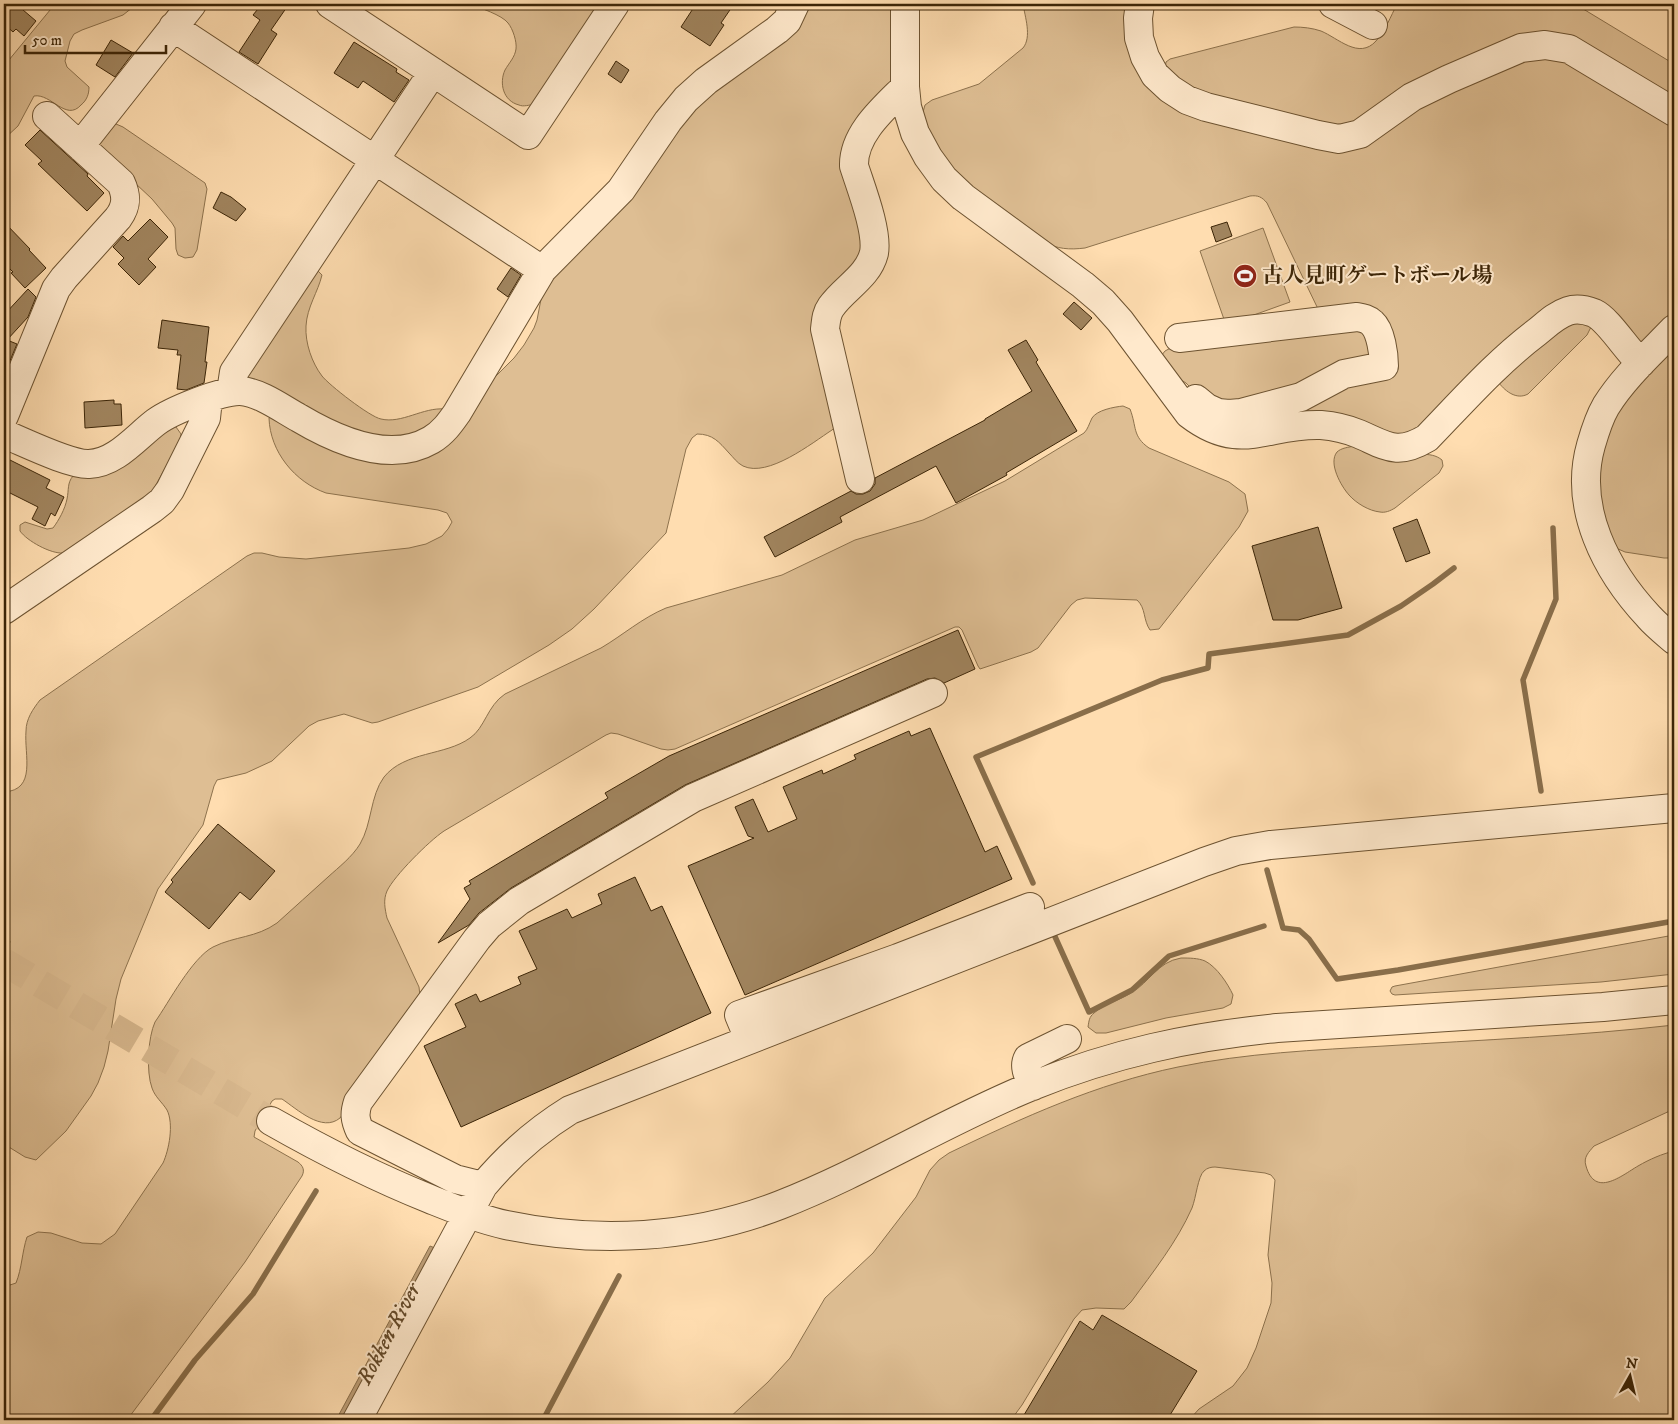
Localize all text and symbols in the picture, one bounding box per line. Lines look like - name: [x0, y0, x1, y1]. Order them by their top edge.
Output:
- scale bar: [25, 22, 166, 54]
- text: 50 m: [32, 31, 62, 50]
- sports icon: 古人見町ゲートボール場: [1232, 263, 1258, 289]
- place label: 古人見町ゲートボール場: [1262, 263, 1493, 289]
- water label: Rokken River: [351, 1277, 428, 1390]
- north arrow: [1606, 1352, 1656, 1402]
- text: N: [1625, 1354, 1639, 1374]

